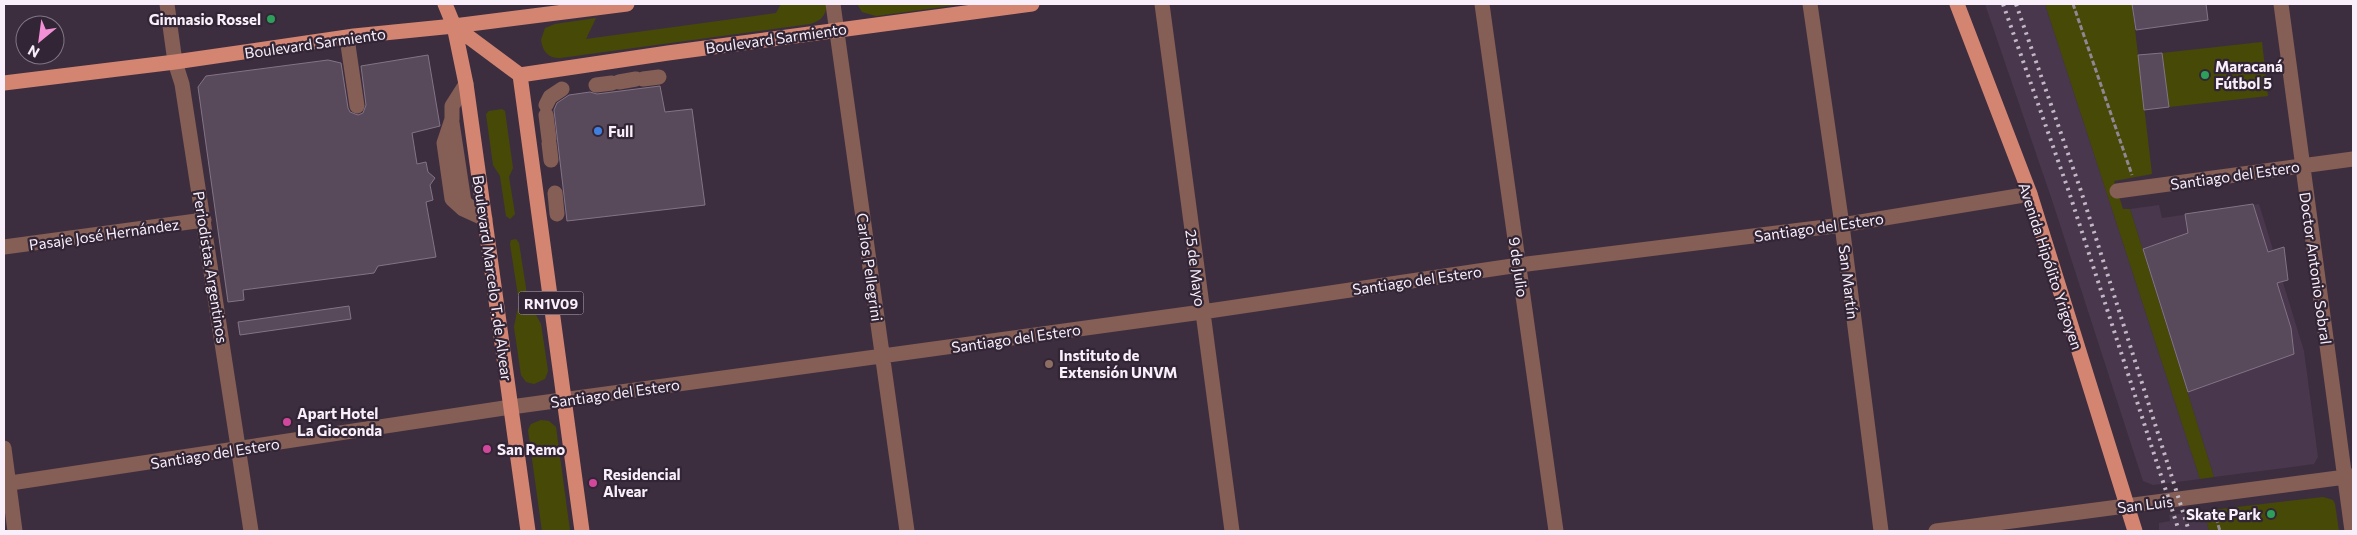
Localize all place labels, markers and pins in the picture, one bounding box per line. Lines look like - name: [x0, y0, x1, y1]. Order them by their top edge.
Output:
- place label: Gimnasio Rossel: [149, 10, 261, 28]
- marker: Gimnasio Rossel: [265, 13, 277, 25]
- place label: Maracaná Fútbol 5: [2215, 57, 2283, 92]
- marker: Maracaná Fútbol 5: [2199, 69, 2211, 81]
- place label: Full: [608, 122, 633, 140]
- marker: Full: [592, 125, 604, 137]
- place label: Instituto de Extensión UNVM: [1059, 346, 1178, 381]
- marker: Instituto de Extensión UNVM: [1043, 358, 1055, 370]
- place label: Apart Hotel La Gioconda: [297, 404, 382, 439]
- marker: Apart Hotel La Gioconda: [281, 416, 293, 428]
- place label: San Remo: [497, 440, 565, 458]
- marker: San Remo: [481, 443, 493, 455]
- place label: Residencial Alvear: [603, 465, 681, 500]
- marker: Residencial Alvear: [587, 477, 599, 489]
- place label: Skate Park: [2186, 505, 2261, 523]
- marker: Skate Park: [2265, 508, 2277, 520]

